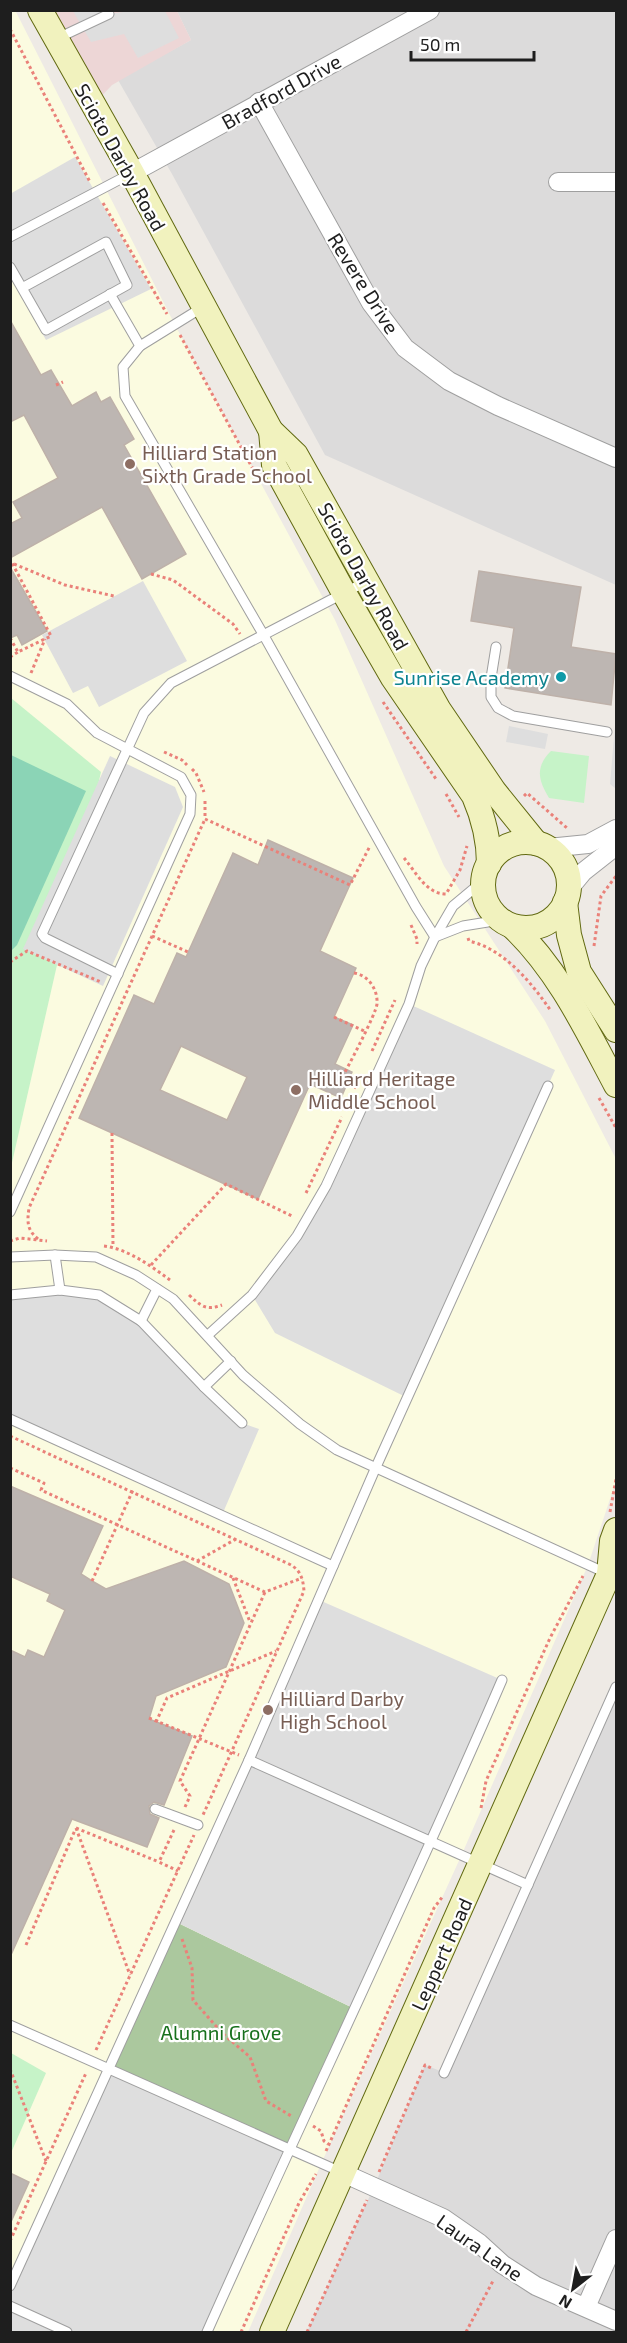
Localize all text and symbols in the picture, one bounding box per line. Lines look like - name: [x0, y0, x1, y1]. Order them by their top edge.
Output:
- scale bar: [411, 24, 534, 62]
- text: 50 m: [420, 33, 460, 55]
- street label: Bradford Drive: [217, 48, 345, 134]
- street label: Scioto Darby Road: [71, 79, 171, 235]
- street label: Revere Drive: [323, 228, 405, 338]
- place label: Hilliard Station Sixth Grade School: [142, 440, 312, 487]
- marker: Hilliard Station Sixth Grade School: [123, 457, 137, 471]
- street label: Scioto Darby Road: [314, 498, 414, 654]
- place label: Sunrise Academy: [393, 665, 549, 689]
- marker: Sunrise Academy: [554, 670, 568, 684]
- place label: Hilliard Heritage Middle School: [308, 1066, 455, 1113]
- marker: Hilliard Heritage Middle School: [289, 1083, 303, 1097]
- place label: Hilliard Darby High School: [280, 1686, 404, 1733]
- marker: Hilliard Darby High School: [261, 1703, 275, 1717]
- street label: Leppert Road: [405, 1894, 477, 2014]
- park label: Alumni Grove: [160, 2020, 282, 2044]
- street label: Laura Lane: [432, 2209, 528, 2285]
- north arrow: [543, 2259, 603, 2319]
- text: N: [555, 2291, 575, 2313]

